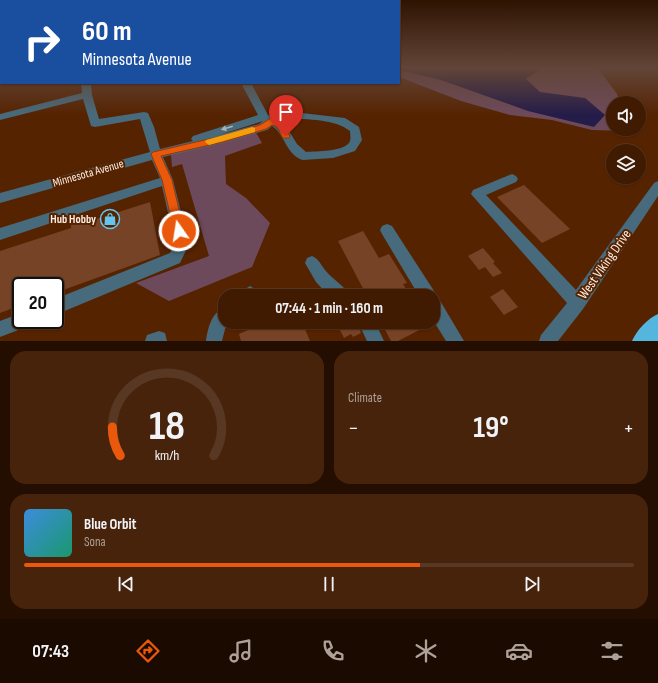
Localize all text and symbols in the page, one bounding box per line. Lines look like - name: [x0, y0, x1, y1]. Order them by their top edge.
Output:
- text: 60 m: [82, 15, 131, 48]
- icon: right: [16, 16, 68, 68]
- text: Minnesota Avenue: [82, 49, 192, 70]
- pin: [269, 95, 303, 136]
- map controls: [606, 96, 646, 184]
- button: sound: [606, 96, 646, 136]
- icon: arrive: [275, 101, 297, 123]
- one-way arrow: [221, 125, 233, 131]
- button: layers: [606, 144, 646, 184]
- street label: Minnesota Avenue: [51, 156, 126, 191]
- shop icon: Hub Hobby: [99, 208, 121, 230]
- position arrow: [158, 210, 200, 252]
- place label: Hub Hobby: [50, 212, 96, 227]
- street label: West Viking Drive: [574, 226, 635, 302]
- speed limit sign: 20: [12, 277, 64, 329]
- text: 07:44 · 1 min · 160 m: [275, 299, 383, 318]
- text: Climate: [348, 390, 382, 406]
- text: 18: [149, 401, 185, 450]
- text: 19°: [473, 410, 509, 446]
- text: −: [348, 415, 359, 442]
- text: +: [623, 415, 634, 442]
- text: km/h: [155, 446, 179, 463]
- text: Blue Orbit: [84, 515, 136, 534]
- text: Sona: [84, 534, 106, 550]
- icon: previous: [115, 573, 137, 595]
- icon: pause: [318, 573, 340, 595]
- icon: next: [521, 573, 543, 595]
- icon: directions: [134, 637, 162, 665]
- icon: music: [227, 637, 255, 665]
- icon: phone: [319, 637, 347, 665]
- icon: climate: [412, 637, 440, 665]
- icon: car: [505, 637, 533, 665]
- icon: filters: [598, 637, 626, 665]
- text: 07:43: [32, 641, 69, 662]

